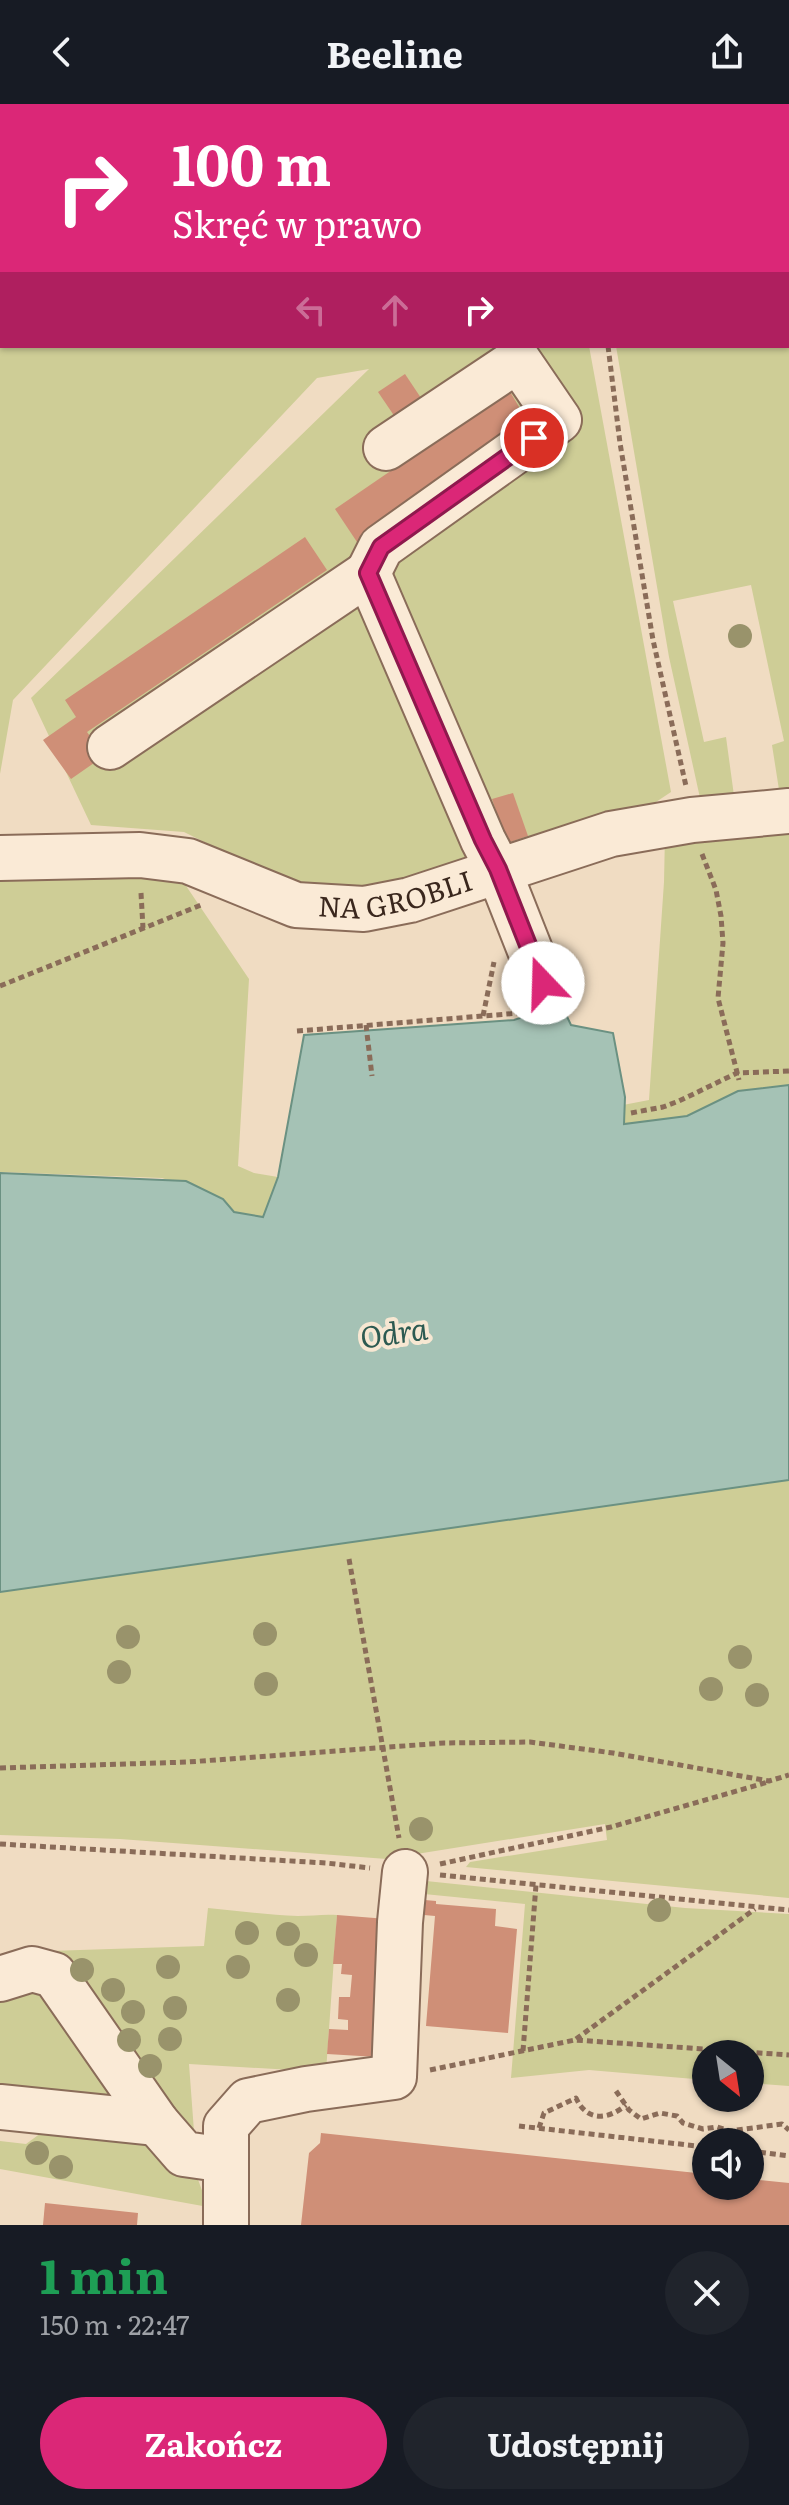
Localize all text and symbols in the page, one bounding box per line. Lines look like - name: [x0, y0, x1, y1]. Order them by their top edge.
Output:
- text: Beeline: [326, 26, 463, 79]
- icon: back: [40, 30, 84, 74]
- icon: share: [705, 30, 749, 74]
- text: 100 m: [172, 120, 331, 203]
- icon: right: [40, 136, 144, 240]
- text: Skręć w prawo: [172, 196, 422, 249]
- icon: left: [289, 288, 333, 332]
- icon: ahead: [373, 288, 417, 332]
- icon: right: [457, 288, 501, 332]
- pin: [500, 404, 568, 472]
- icon: arrive: [512, 416, 556, 460]
- street label: NA GROBLI: [317, 858, 477, 928]
- position arrow: [501, 941, 585, 1025]
- water label: Odra: [357, 1305, 430, 1358]
- north arrow: [692, 2040, 764, 2112]
- map controls: [692, 2040, 764, 2200]
- button: sound: [692, 2128, 764, 2200]
- text: 1 min: [40, 2238, 168, 2309]
- button: close: [665, 2251, 749, 2335]
- text: 150 m · 22:47: [40, 2304, 189, 2343]
- button: Zakończ: [40, 2397, 387, 2489]
- button: Udostępnij: [403, 2397, 749, 2489]

